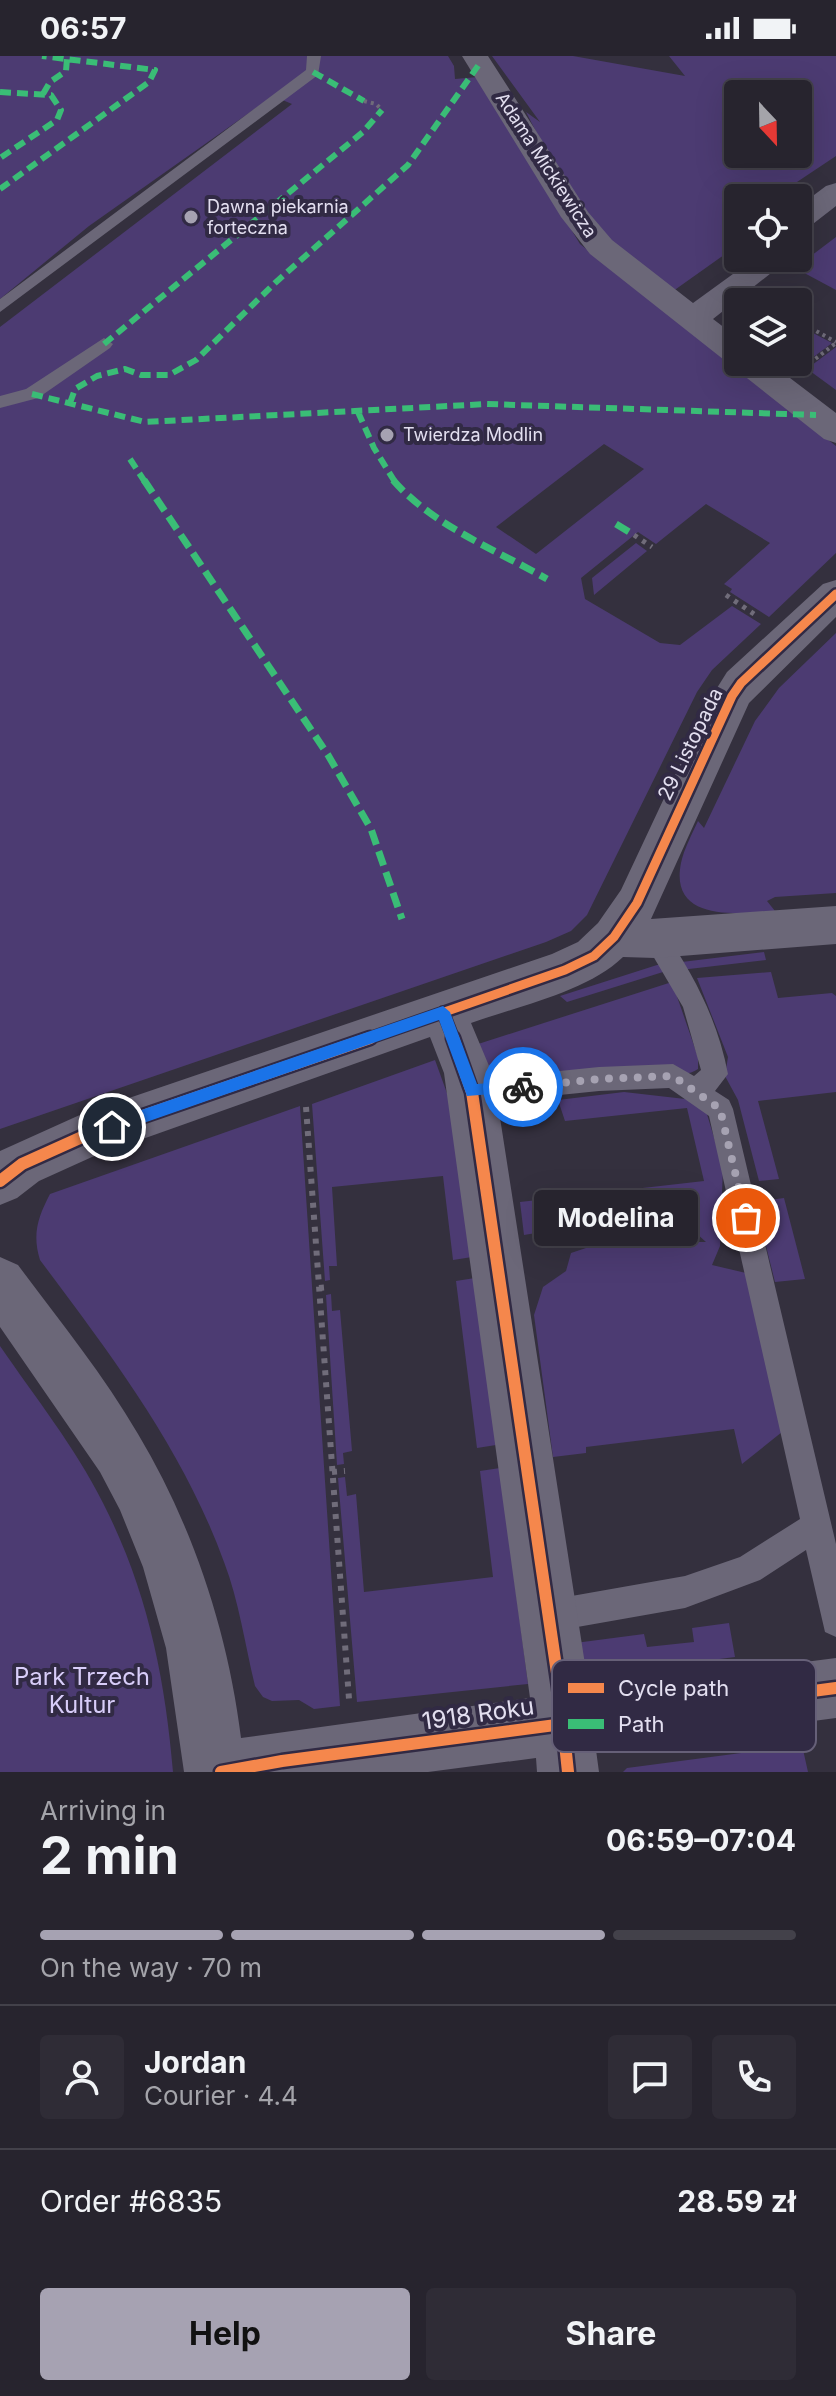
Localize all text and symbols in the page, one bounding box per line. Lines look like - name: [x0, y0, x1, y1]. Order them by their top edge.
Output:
- text: 06:57: [40, 10, 126, 46]
- north arrow: [724, 80, 812, 168]
- map controls: [724, 80, 812, 376]
- street label: Adama Mickiewicza: [492, 88, 601, 241]
- button: locate: [724, 184, 812, 272]
- place label: Dawna piekarnia forteczna: [207, 196, 349, 238]
- marker: Dawna piekarnia forteczna: [182, 208, 200, 226]
- button: layers: [724, 288, 812, 376]
- place label: Twierdza Modlin: [403, 424, 543, 445]
- marker: Twierdza Modlin: [378, 426, 396, 444]
- street label: 29 Listopada: [652, 684, 728, 804]
- courier: [483, 1047, 563, 1127]
- icon: bike: [501, 1065, 545, 1109]
- pin: [78, 1093, 146, 1161]
- icon: home: [90, 1105, 134, 1149]
- pin: [712, 1184, 780, 1252]
- callout: Modelina: [534, 1190, 698, 1246]
- icon: bag: [724, 1196, 768, 1240]
- text: Modelina: [557, 1202, 675, 1233]
- legend: [552, 1660, 816, 1752]
- park label: Park Trzech Kultur: [14, 1662, 150, 1719]
- text: Cycle path: [618, 1675, 729, 1701]
- street label: 1918 Roku: [420, 1691, 536, 1736]
- text: Path: [618, 1711, 665, 1737]
- text: Arriving in: [40, 1795, 166, 1826]
- text: 06:59–07:04: [606, 1822, 796, 1858]
- text: 2 min: [40, 1824, 179, 1887]
- text: On the way · 70 m: [40, 1952, 262, 1983]
- button: person: [40, 2035, 124, 2119]
- button: chat: [608, 2035, 692, 2119]
- button: phone: [712, 2035, 796, 2119]
- text: Jordan: [144, 2044, 246, 2080]
- text: Courier · 4.4: [144, 2080, 298, 2111]
- text: Order #6835: [40, 2183, 222, 2219]
- text: 28.59 zł: [677, 2183, 796, 2219]
- button: Help: [40, 2288, 410, 2380]
- button: Share: [426, 2288, 796, 2380]

